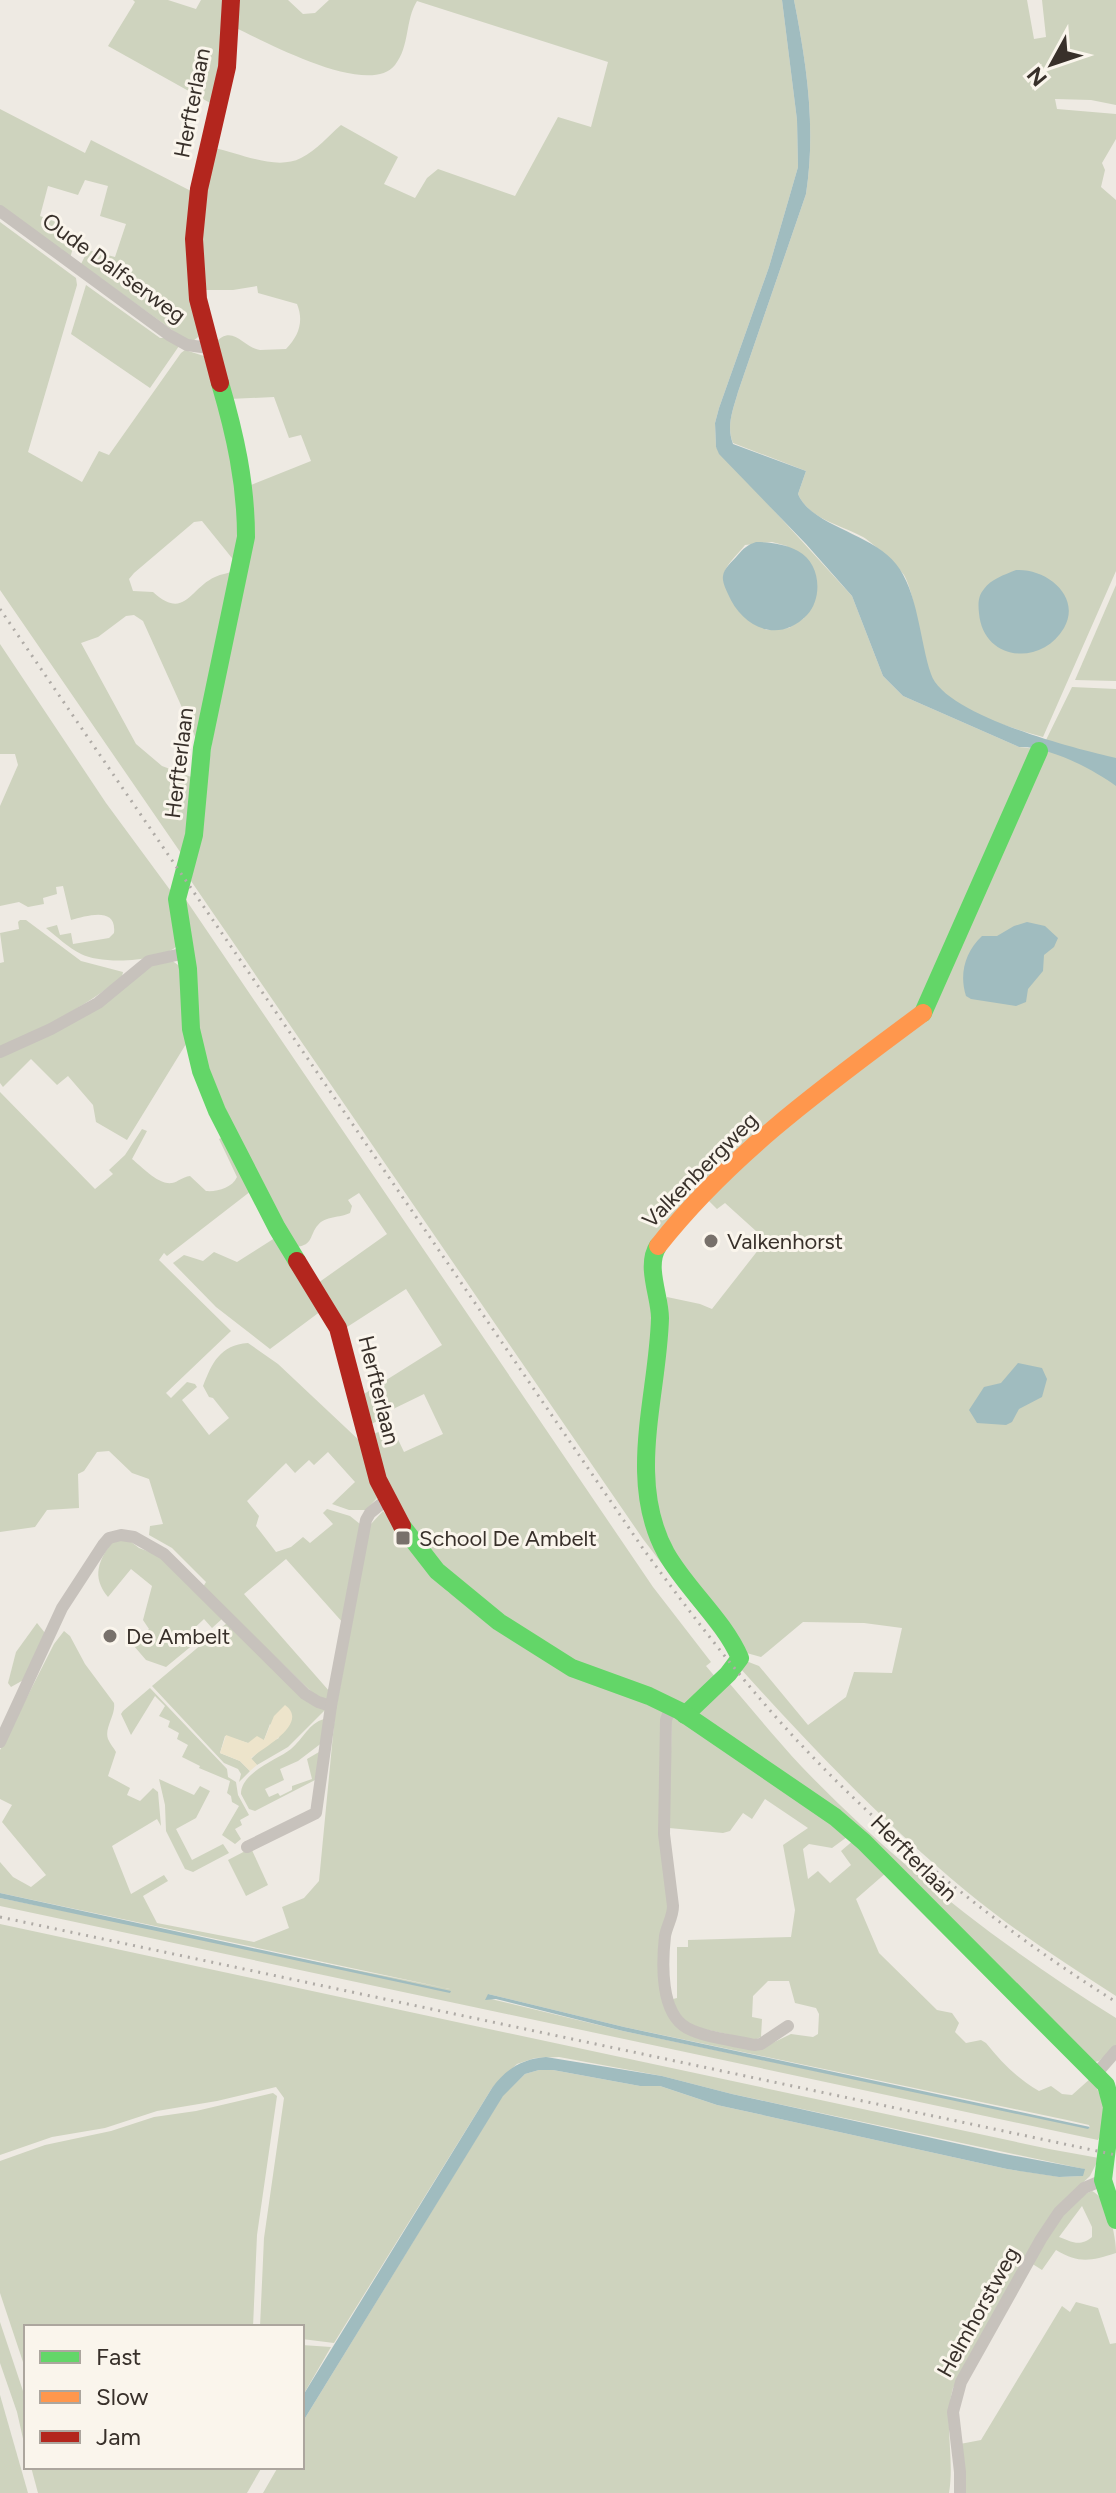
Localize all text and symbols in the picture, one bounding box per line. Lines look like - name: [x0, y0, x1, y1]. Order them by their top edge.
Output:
- north arrow: [1012, 24, 1092, 104]
- street label: Herfterlaan: [168, 46, 216, 160]
- text: N: [1021, 61, 1053, 92]
- street label: Oude Dalfserweg: [37, 207, 191, 329]
- street label: Herfterlaan: [159, 706, 199, 820]
- street label: Valkenbergweg: [637, 1107, 763, 1233]
- place label: Valkenhorst: [727, 1228, 843, 1255]
- marker: Valkenhorst: [702, 1232, 720, 1250]
- street label: Herfterlaan: [352, 1333, 406, 1447]
- place label: School De Ambelt: [419, 1525, 597, 1552]
- marker: School De Ambelt: [394, 1529, 412, 1547]
- place label: De Ambelt: [126, 1623, 230, 1650]
- marker: De Ambelt: [101, 1627, 119, 1645]
- street label: Herfterlaan: [865, 1809, 963, 1907]
- street label: Helmhorstweg: [931, 2242, 1025, 2382]
- legend: [24, 2325, 304, 2469]
- text: Fast: [96, 2342, 141, 2371]
- text: Slow: [96, 2382, 149, 2411]
- text: Jam: [96, 2422, 141, 2451]

